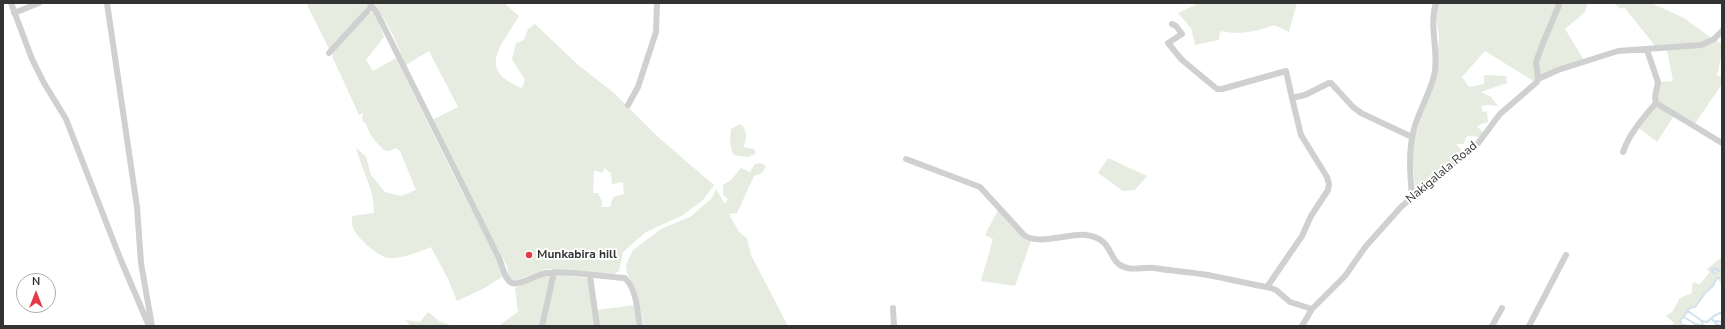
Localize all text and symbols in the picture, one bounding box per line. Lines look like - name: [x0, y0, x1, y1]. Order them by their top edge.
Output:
- street label: Nakigalala Road: [1404, 139, 1480, 207]
- place label: Munkabira hill: [537, 248, 617, 262]
- marker: Munkabira hill: [524, 250, 534, 260]
- north arrow: [16, 273, 56, 313]
- text: N: [32, 274, 40, 289]

